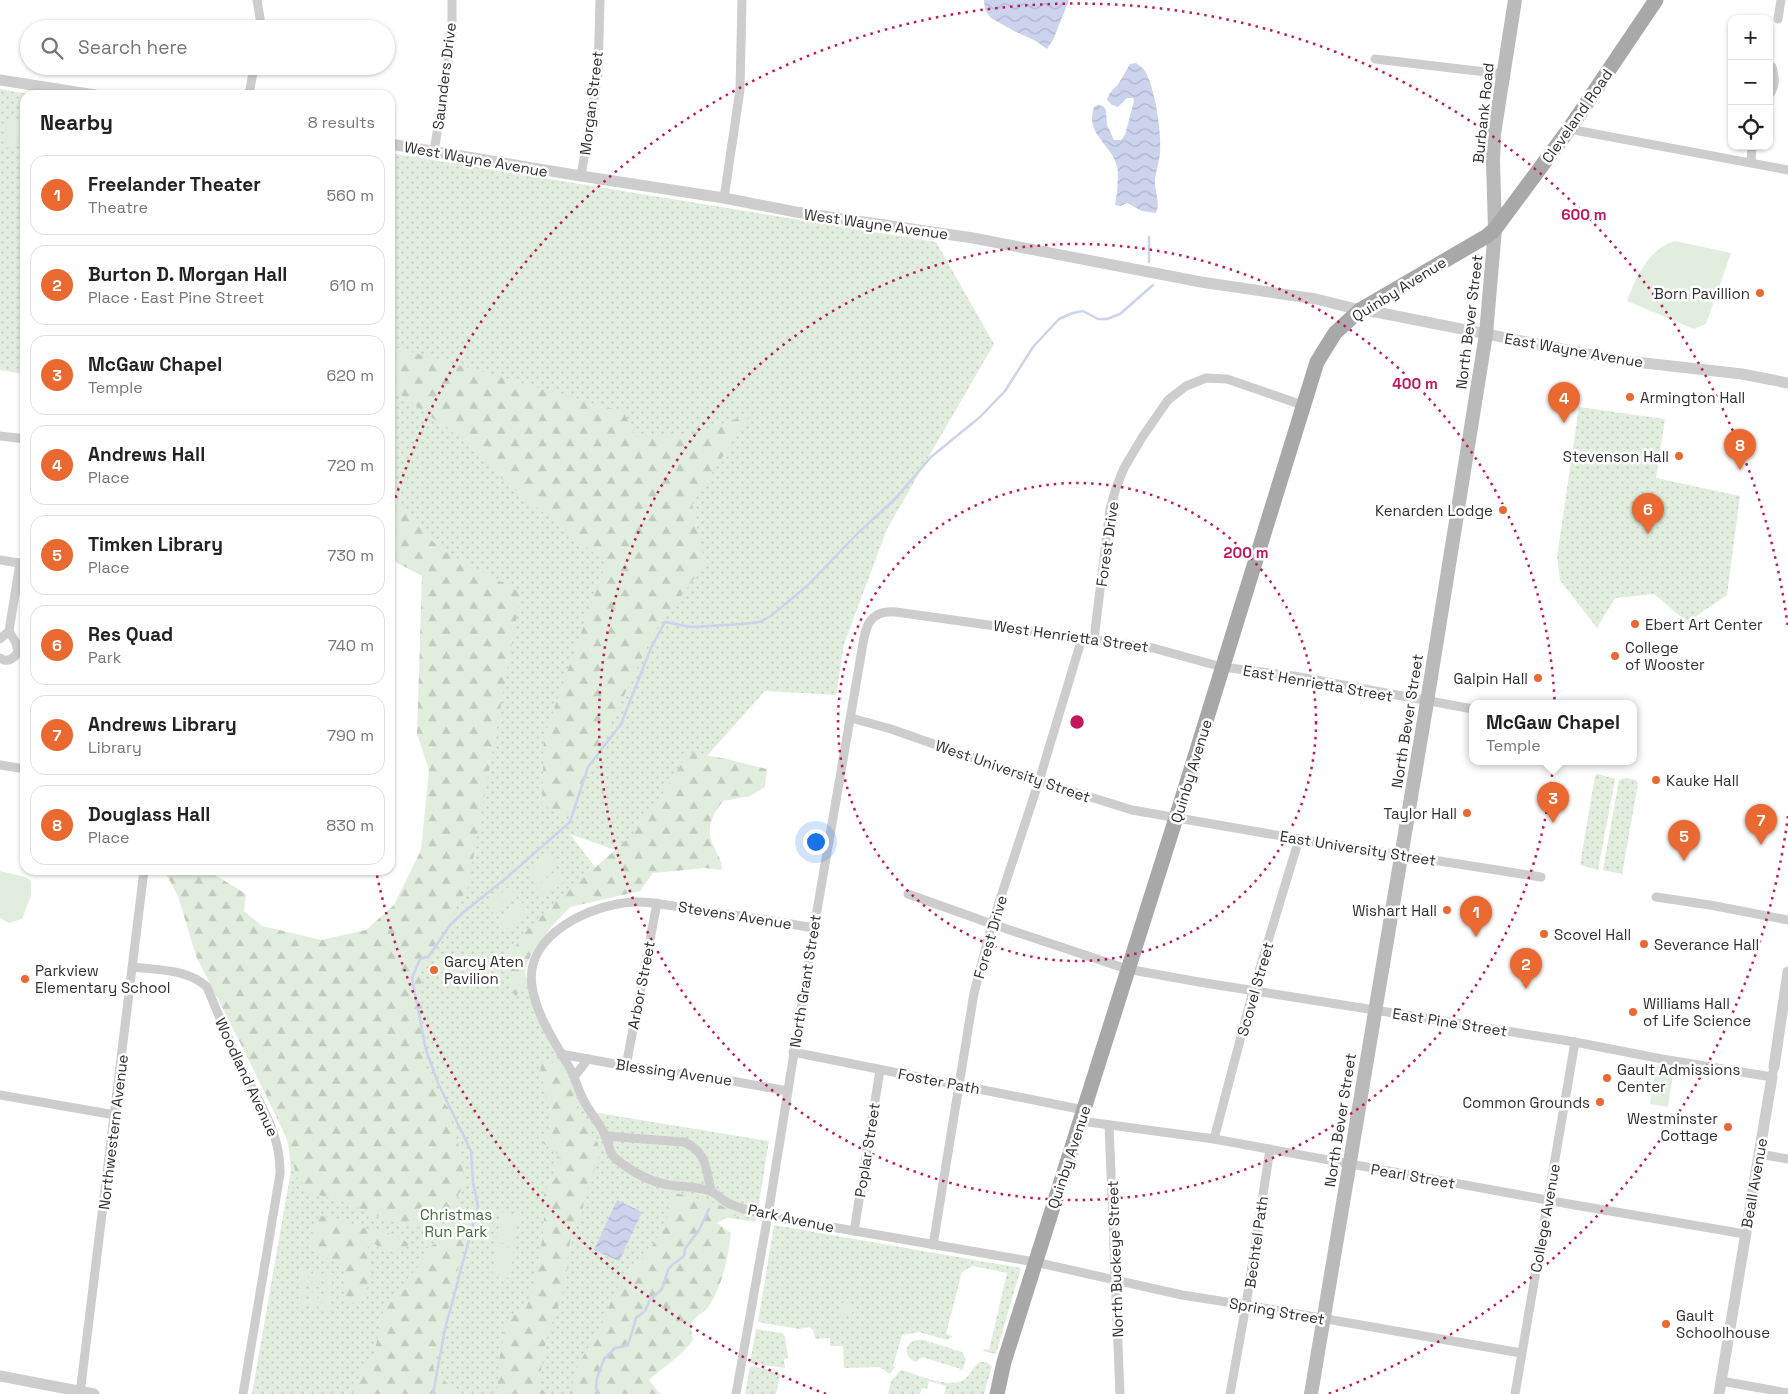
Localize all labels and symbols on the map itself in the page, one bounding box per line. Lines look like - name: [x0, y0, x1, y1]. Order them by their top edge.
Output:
- street label: Saunders Drive: [428, 21, 460, 131]
- street label: Morgan Street: [575, 50, 607, 156]
- street label: Burbank Road: [1468, 62, 1498, 164]
- street label: Cleveland Road: [1538, 65, 1616, 167]
- street label: West Wayne Avenue: [403, 137, 549, 181]
- street label: West Wayne Avenue: [803, 204, 949, 244]
- text: 600 m: [1561, 205, 1607, 224]
- street label: Quinby Avenue: [1348, 252, 1450, 326]
- street label: North Bever Street: [1451, 254, 1487, 390]
- place label: Born Pavillion: [1654, 284, 1750, 303]
- marker: Born Pavillion: [1754, 287, 1766, 299]
- street label: East Wayne Avenue: [1503, 328, 1645, 372]
- text: 400 m: [1392, 374, 1438, 393]
- pin: 4: [1548, 382, 1580, 423]
- place label: Armington Hall: [1640, 388, 1745, 407]
- marker: Armington Hall: [1624, 391, 1636, 403]
- pin: 8: [1724, 429, 1756, 470]
- place label: Stevenson Hall: [1563, 447, 1669, 466]
- marker: Stevenson Hall: [1673, 450, 1685, 462]
- pin: 6: [1632, 493, 1664, 534]
- street label: Forest Drive: [1092, 500, 1122, 588]
- place label: Kenarden Lodge: [1375, 501, 1493, 520]
- marker: Kenarden Lodge: [1497, 504, 1509, 516]
- text: 200 m: [1224, 543, 1268, 562]
- place label: Ebert Art Center: [1645, 615, 1763, 634]
- street label: West Henrietta Street: [992, 616, 1150, 656]
- marker: Ebert Art Center: [1629, 618, 1641, 630]
- place label: College of Wooster: [1625, 638, 1705, 674]
- marker: College of Wooster: [1609, 650, 1621, 662]
- street label: North Bever Street: [1387, 653, 1427, 789]
- street label: East Henrietta Street: [1242, 660, 1394, 706]
- place label: Galpin Hall: [1454, 669, 1528, 688]
- marker: Galpin Hall: [1532, 672, 1544, 684]
- centre of rings: [1068, 713, 1086, 731]
- street label: Quinby Avenue: [1166, 717, 1216, 825]
- street label: West University Street: [933, 736, 1093, 806]
- place label: Kauke Hall: [1666, 771, 1739, 790]
- marker: Kauke Hall: [1650, 774, 1662, 786]
- pin: 3: [1537, 782, 1569, 823]
- place label: Taylor Hall: [1384, 804, 1457, 823]
- pin: 7: [1745, 804, 1777, 845]
- marker: Taylor Hall: [1461, 807, 1473, 819]
- pin: 5: [1668, 820, 1700, 861]
- street label: East University Street: [1279, 826, 1438, 870]
- your location: [803, 829, 829, 855]
- street label: Forest Drive: [969, 893, 1011, 981]
- pin: 1: [1460, 896, 1492, 937]
- street label: Stevens Avenue: [677, 897, 793, 933]
- place label: Wishart Hall: [1352, 901, 1437, 920]
- marker: Wishart Hall: [1441, 904, 1453, 916]
- street label: North Grant Street: [785, 913, 825, 1049]
- place label: Scovel Hall: [1554, 925, 1631, 944]
- marker: Scovel Hall: [1538, 928, 1550, 940]
- place label: Severance Hall: [1654, 935, 1759, 954]
- marker: Severance Hall: [1638, 938, 1650, 950]
- street label: Arbor Street: [623, 939, 659, 1031]
- street label: Scovel Street: [1232, 940, 1278, 1038]
- pin: 2: [1510, 948, 1542, 989]
- place label: Garcy Aten Pavilion: [444, 952, 524, 988]
- place label: Parkview Elementary School: [35, 961, 171, 997]
- marker: Garcy Aten Pavilion: [428, 964, 440, 976]
- marker: Parkview Elementary School: [19, 973, 31, 985]
- place label: Williams Hall of Life Science: [1643, 994, 1751, 1030]
- street label: East Pine Street: [1391, 1004, 1509, 1040]
- marker: Williams Hall of Life Science: [1627, 1006, 1639, 1018]
- street label: Woodland Avenue: [211, 1015, 283, 1140]
- street label: North Bever Street: [1320, 1052, 1360, 1188]
- street label: Northwestern Avenue: [94, 1053, 132, 1211]
- street label: Blessing Avenue: [615, 1054, 734, 1090]
- place label: Gault Admissions Center: [1617, 1060, 1740, 1096]
- street label: Foster Path: [896, 1064, 982, 1098]
- marker: Gault Admissions Center: [1601, 1072, 1613, 1084]
- place label: Common Grounds: [1462, 1093, 1590, 1112]
- marker: Common Grounds: [1594, 1096, 1606, 1108]
- street label: Poplar Street: [850, 1101, 884, 1199]
- street label: Quinby Avenue: [1043, 1103, 1095, 1211]
- place label: Westminster Cottage: [1627, 1109, 1718, 1145]
- marker: Westminster Cottage: [1722, 1121, 1734, 1133]
- street label: Beall Avenue: [1737, 1136, 1771, 1230]
- street label: Pearl Street: [1369, 1159, 1457, 1193]
- street label: College Avenue: [1526, 1162, 1564, 1274]
- street label: North Buckeye Street: [1103, 1180, 1127, 1338]
- street label: Bechtel Path: [1240, 1195, 1272, 1289]
- street label: Park Avenue: [746, 1200, 836, 1236]
- park label: Christmas Run Park: [420, 1205, 492, 1241]
- street label: Spring Street: [1228, 1293, 1326, 1329]
- place label: Gault Schoolhouse: [1676, 1306, 1770, 1342]
- marker: Gault Schoolhouse: [1660, 1318, 1672, 1330]

